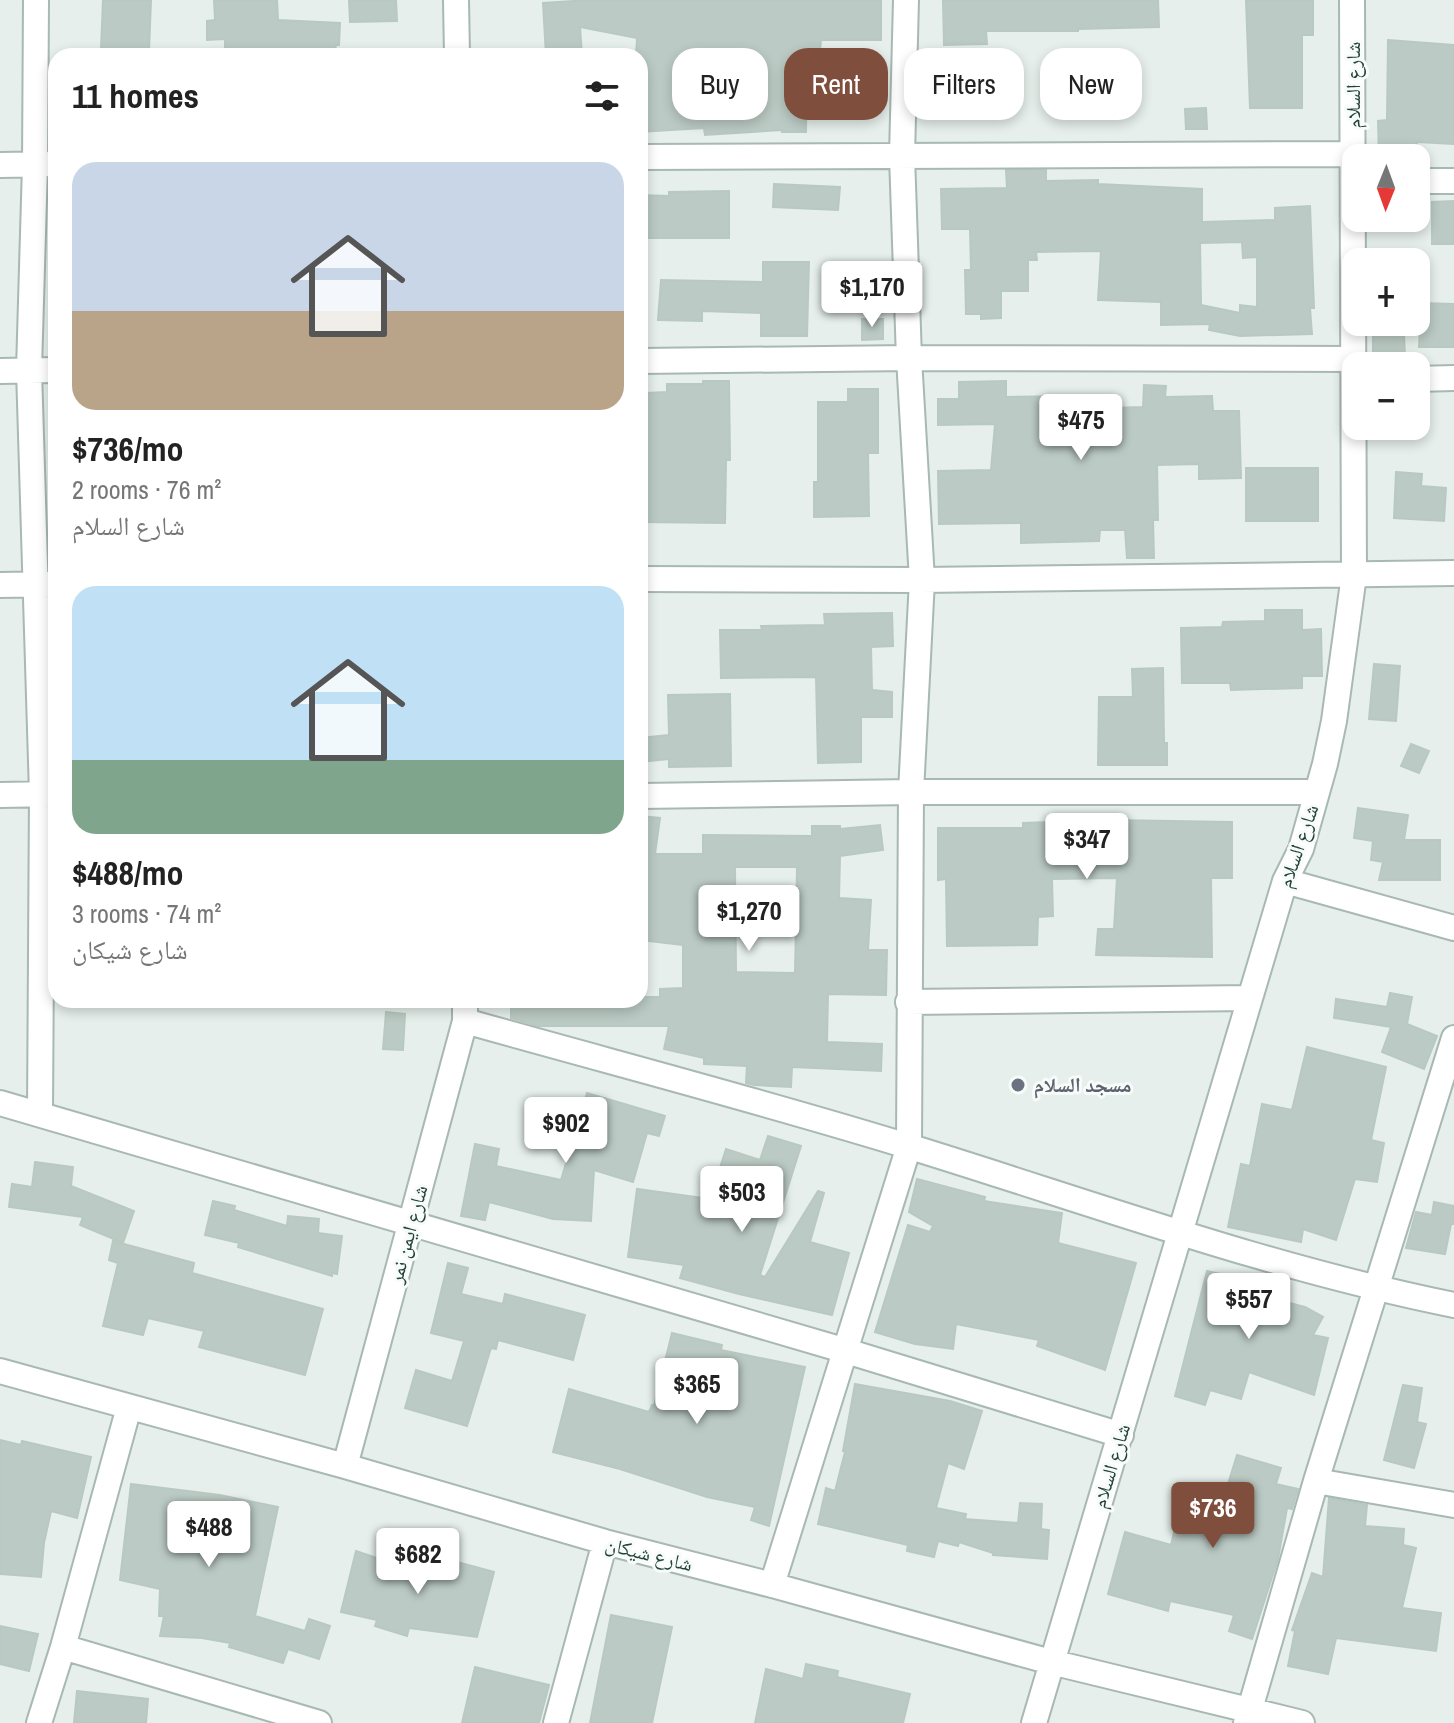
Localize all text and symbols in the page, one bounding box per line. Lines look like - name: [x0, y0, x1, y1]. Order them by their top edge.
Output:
- street label: شارع السلام: [1339, 42, 1367, 128]
- chip: Buy: [672, 48, 768, 120]
- chip: Rent: [784, 48, 888, 120]
- chip: Filters: [904, 48, 1024, 120]
- chip: New: [1040, 48, 1142, 120]
- text: 11 homes: [72, 73, 199, 119]
- icon: filters: [580, 74, 624, 118]
- north arrow: [1342, 144, 1430, 232]
- map controls: [1342, 144, 1430, 440]
- icon: home: [276, 214, 420, 358]
- button: +: [1342, 248, 1430, 336]
- pin: $1,170: [807, 261, 937, 329]
- text: $1,170: [839, 269, 905, 304]
- button: −: [1342, 352, 1430, 440]
- pin: $475: [1034, 394, 1128, 462]
- text: $475: [1057, 402, 1105, 437]
- text: $736/mo: [72, 426, 184, 472]
- text: 2 rooms · 76 m²: [72, 472, 221, 507]
- text: شارع السلام: [72, 508, 185, 543]
- icon: home: [276, 638, 420, 782]
- street label: شارع السلام: [1271, 800, 1325, 892]
- pin: $347: [1040, 813, 1134, 881]
- text: $347: [1063, 821, 1111, 856]
- text: $488/mo: [72, 850, 184, 896]
- pin: $1,270: [684, 885, 814, 953]
- text: $1,270: [716, 893, 782, 928]
- text: 3 rooms · 74 m²: [72, 896, 221, 931]
- text: شارع شيكان: [72, 932, 188, 967]
- place label: مسجد السلام: [1034, 1071, 1131, 1099]
- marker: مسجد السلام: [1009, 1076, 1027, 1094]
- pin: $902: [519, 1097, 613, 1165]
- text: $902: [542, 1105, 590, 1140]
- pin: $503: [695, 1166, 789, 1234]
- text: $503: [718, 1174, 766, 1209]
- street label: شارع ايمن نمر: [381, 1182, 434, 1287]
- pin: $557: [1202, 1273, 1296, 1341]
- text: $557: [1225, 1281, 1273, 1316]
- pin: $365: [650, 1358, 744, 1426]
- text: $365: [673, 1366, 721, 1401]
- street label: شارع السلام: [1085, 1420, 1137, 1512]
- pin: $736: [1166, 1482, 1260, 1550]
- text: $736: [1189, 1490, 1237, 1525]
- pin: $488: [162, 1501, 256, 1569]
- text: $488: [185, 1509, 233, 1544]
- pin: $682: [371, 1528, 465, 1596]
- street label: شارع شيكان: [603, 1530, 696, 1577]
- text: $682: [394, 1536, 442, 1571]

